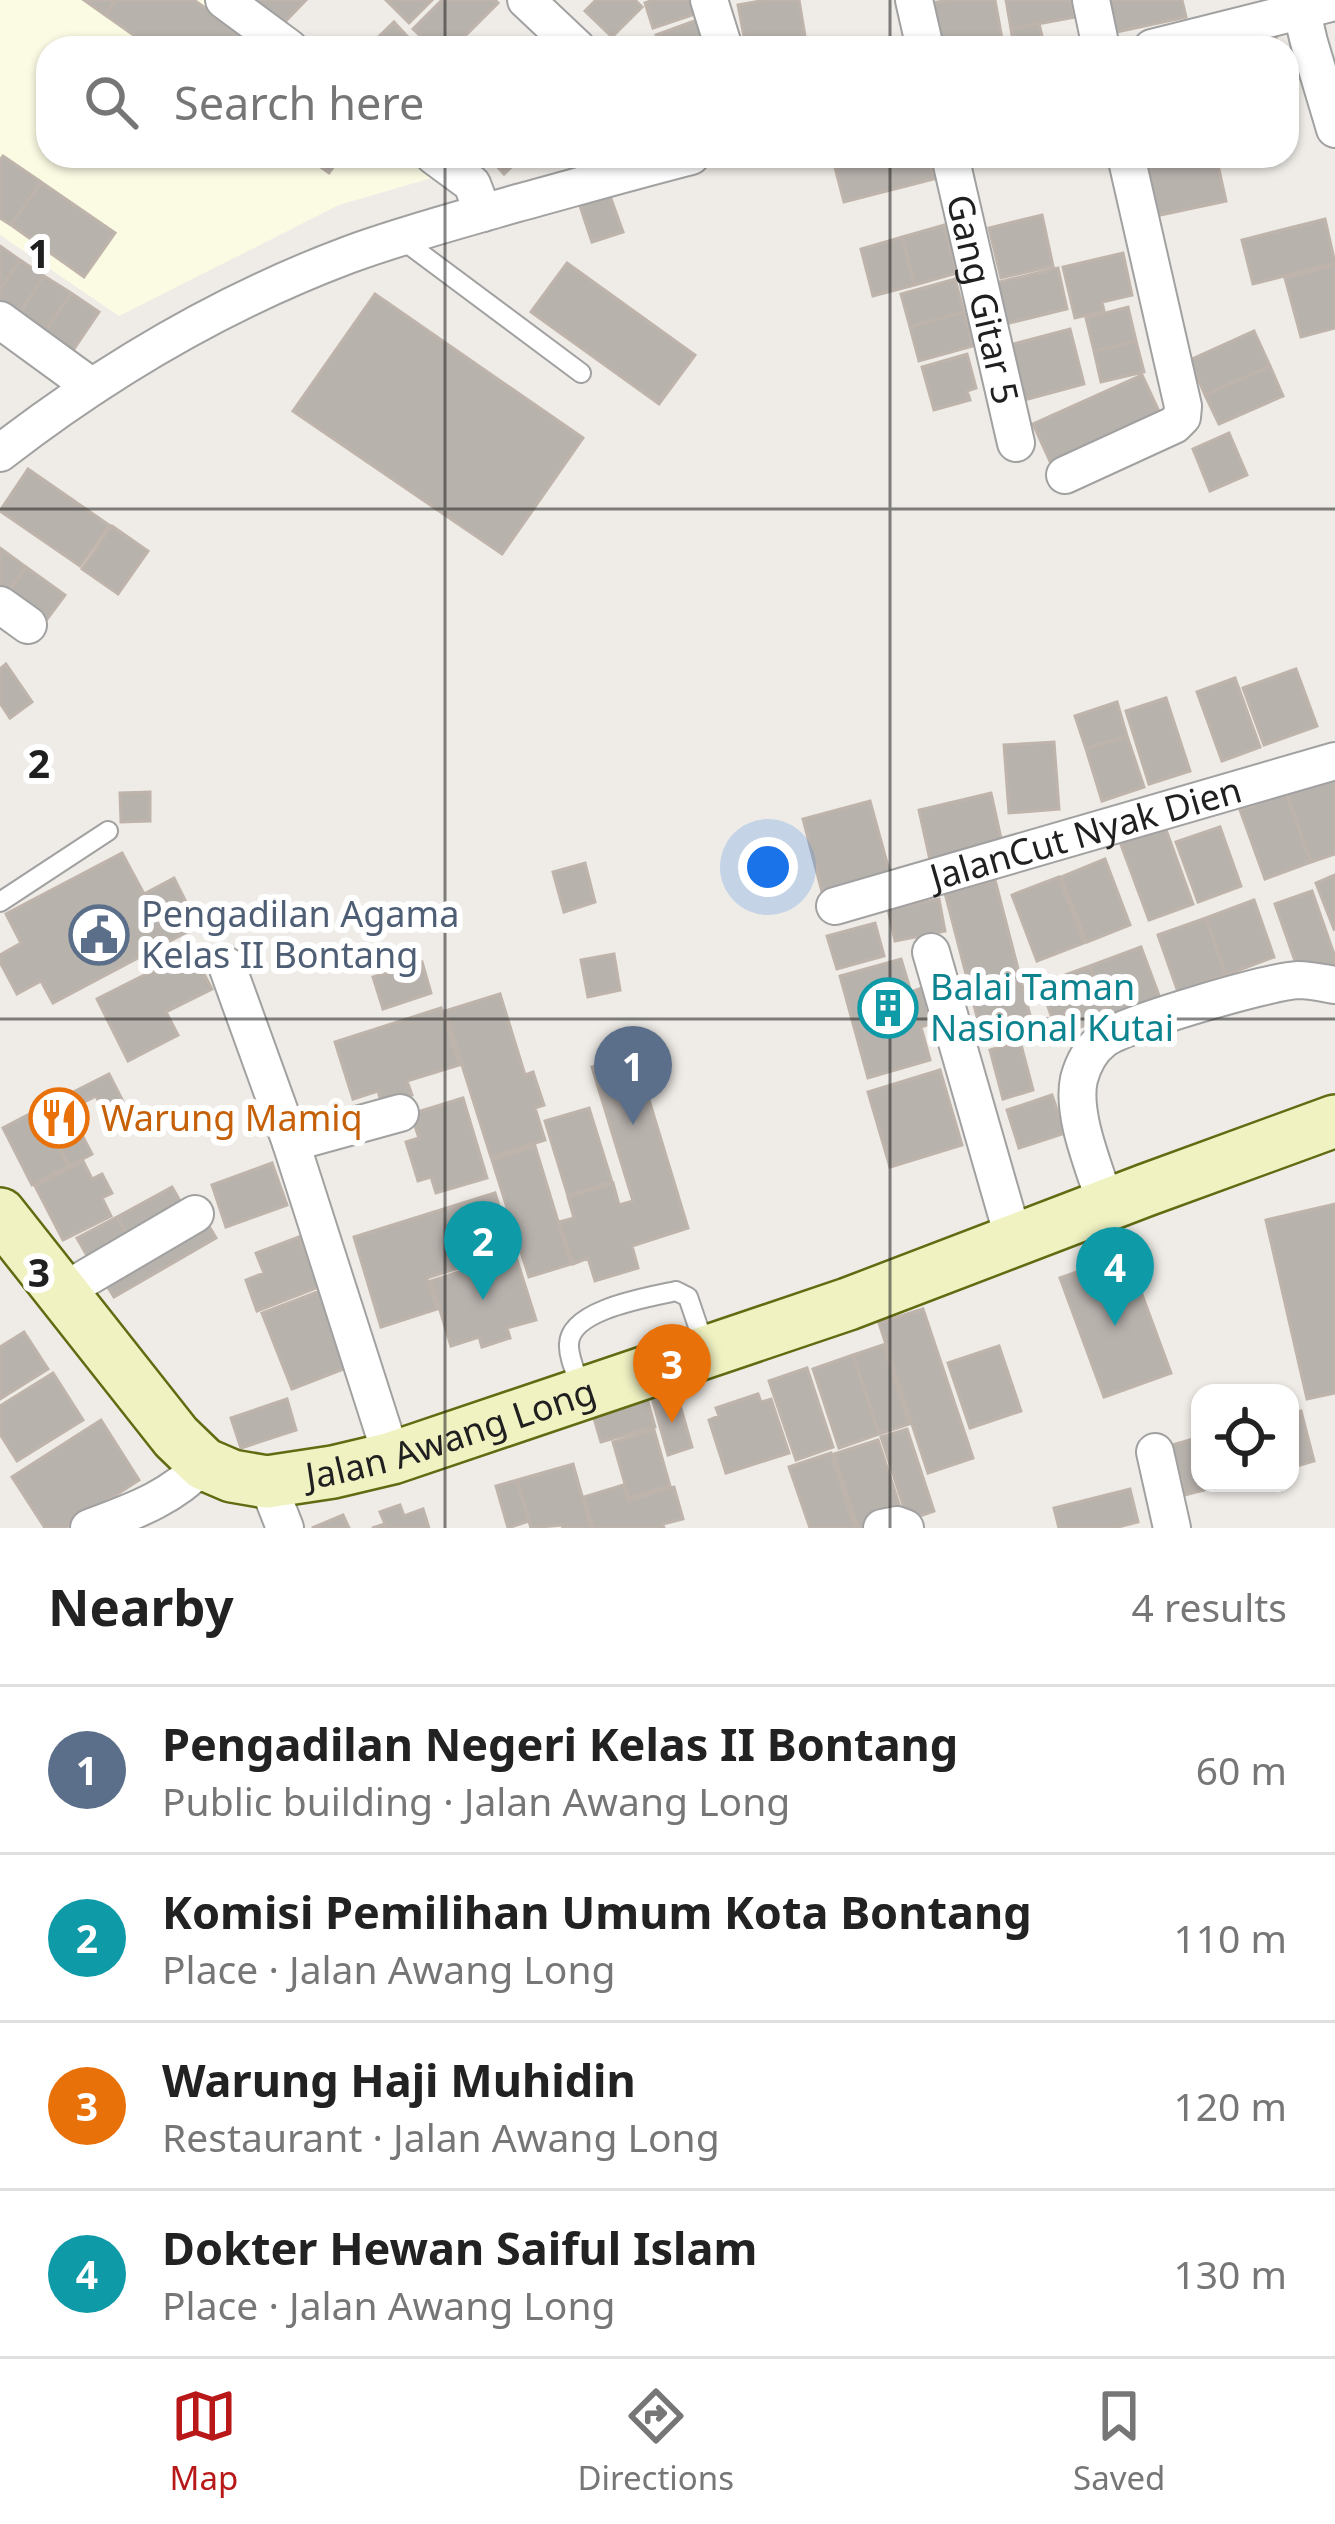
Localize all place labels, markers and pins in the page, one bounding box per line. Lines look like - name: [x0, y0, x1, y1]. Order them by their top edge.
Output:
- place label: Pengadilan Agama Kelas II Bontang: [141, 889, 459, 979]
- public building icon: Pengadilan Agama Kelas II Bontang: [68, 904, 130, 966]
- place label: Balai Taman Nasional Kutai: [930, 962, 1174, 1052]
- building icon: Balai Taman Nasional Kutai: [857, 977, 919, 1039]
- pin: 1: [594, 1026, 672, 1125]
- restaurant icon: Warung Mamiq: [28, 1087, 90, 1149]
- place label: Warung Mamiq: [101, 1093, 363, 1142]
- pin: 2: [444, 1201, 522, 1300]
- pin: 4: [1076, 1227, 1154, 1326]
- pin: 3: [633, 1324, 711, 1423]

